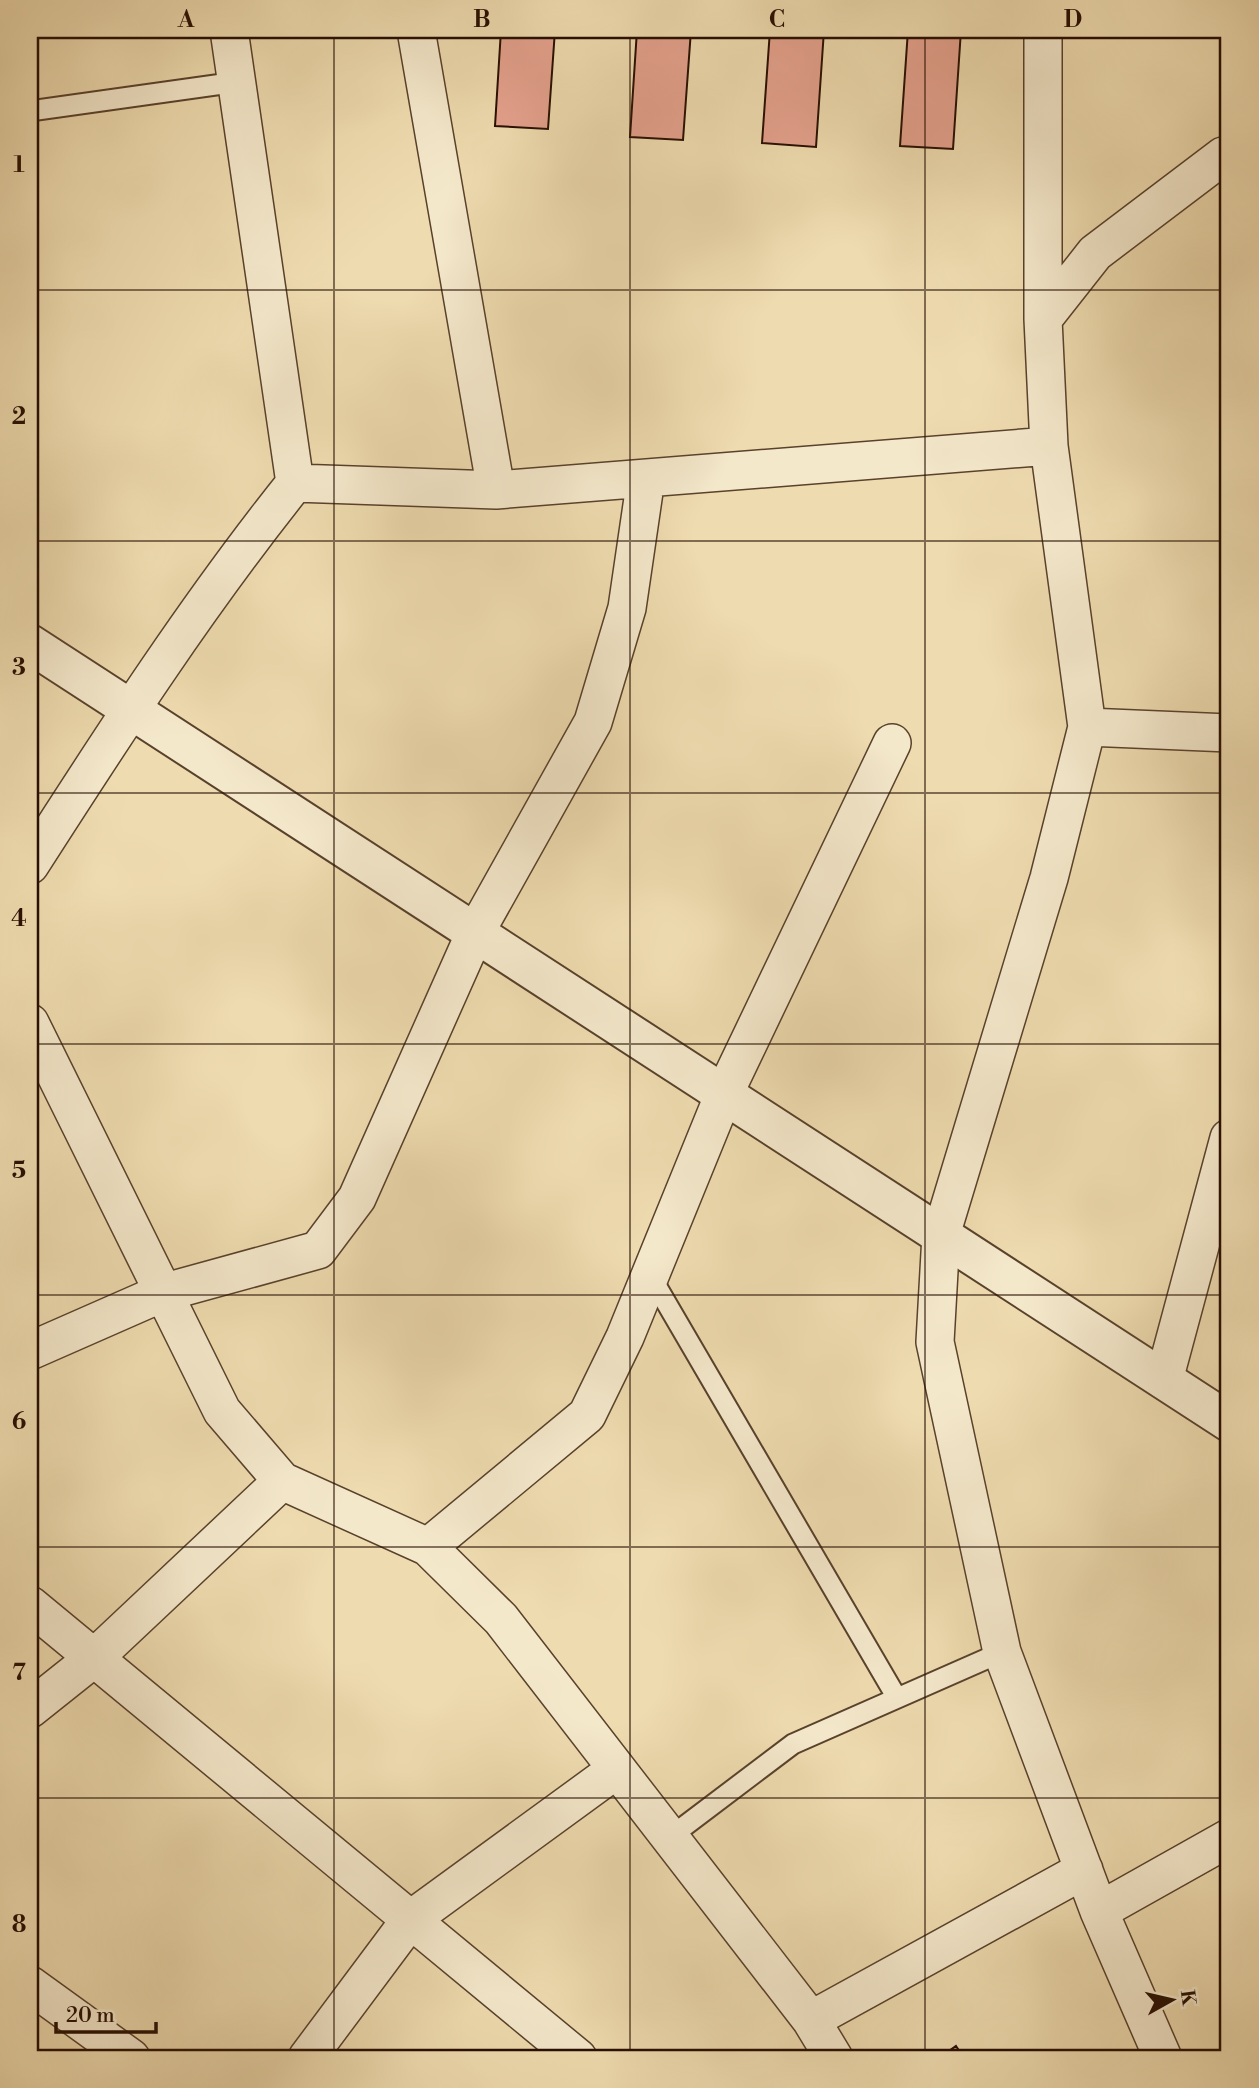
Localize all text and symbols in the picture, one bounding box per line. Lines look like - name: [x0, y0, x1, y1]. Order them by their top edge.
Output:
- text: A: [177, 6, 195, 34]
- text: B: [473, 6, 491, 34]
- text: C: [769, 6, 785, 34]
- text: D: [1064, 6, 1082, 34]
- text: 1: [13, 151, 25, 179]
- text: 2: [12, 403, 26, 431]
- text: 3: [12, 654, 26, 682]
- text: 4: [11, 905, 27, 933]
- text: 5: [12, 1157, 26, 1185]
- text: 6: [12, 1408, 26, 1436]
- text: 7: [12, 1659, 26, 1687]
- text: 8: [12, 1911, 26, 1939]
- north arrow: [1136, 1966, 1206, 2036]
- text: K: [1175, 1988, 1201, 2008]
- scale bar: [56, 1990, 156, 2034]
- text: 20 m: [66, 2003, 115, 2029]

